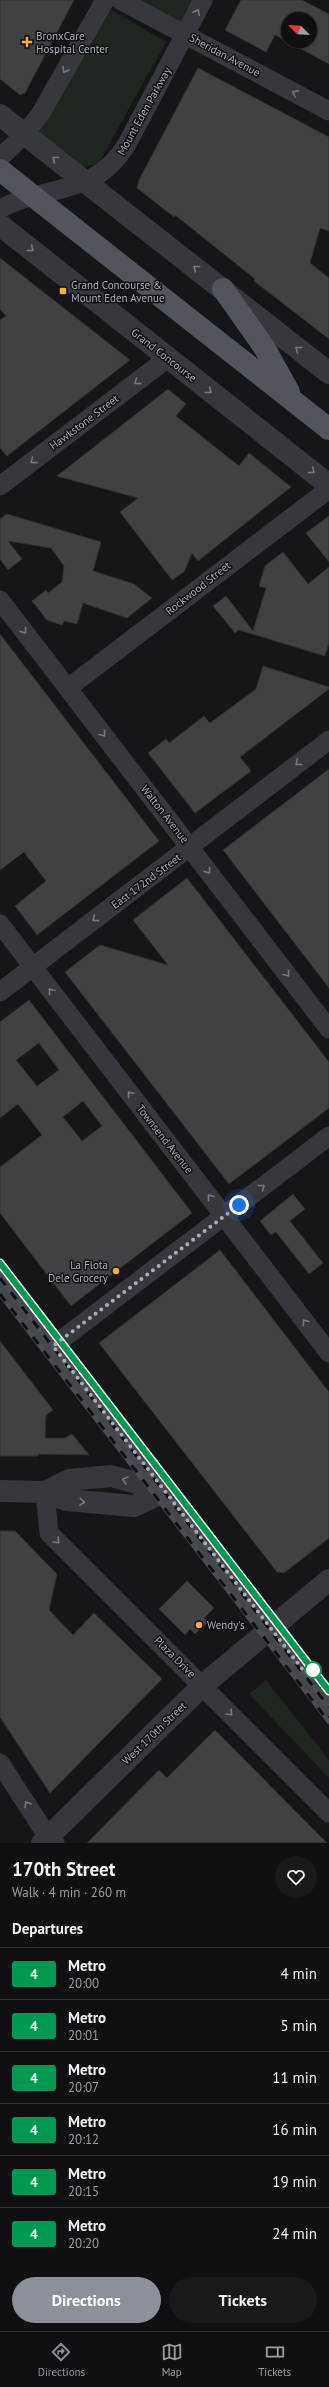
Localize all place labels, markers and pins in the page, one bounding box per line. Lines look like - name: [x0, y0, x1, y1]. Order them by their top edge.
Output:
- place label: BronxCare Hospital Center: [36, 29, 109, 56]
- marker: BronxCare Hospital Center: [21, 36, 33, 48]
- place label: Grand Concourse & Mount Eden Avenue: [71, 278, 165, 305]
- marker: Grand Concourse & Mount Eden Avenue: [58, 286, 68, 296]
- place label: La Flota Dele Grocery: [48, 1258, 109, 1285]
- marker: La Flota Dele Grocery: [111, 1266, 121, 1276]
- place label: Wendy's: [207, 1618, 245, 1632]
- marker: Wendy's: [194, 1620, 204, 1630]
- unlabelled marker: [304, 1661, 322, 1679]

